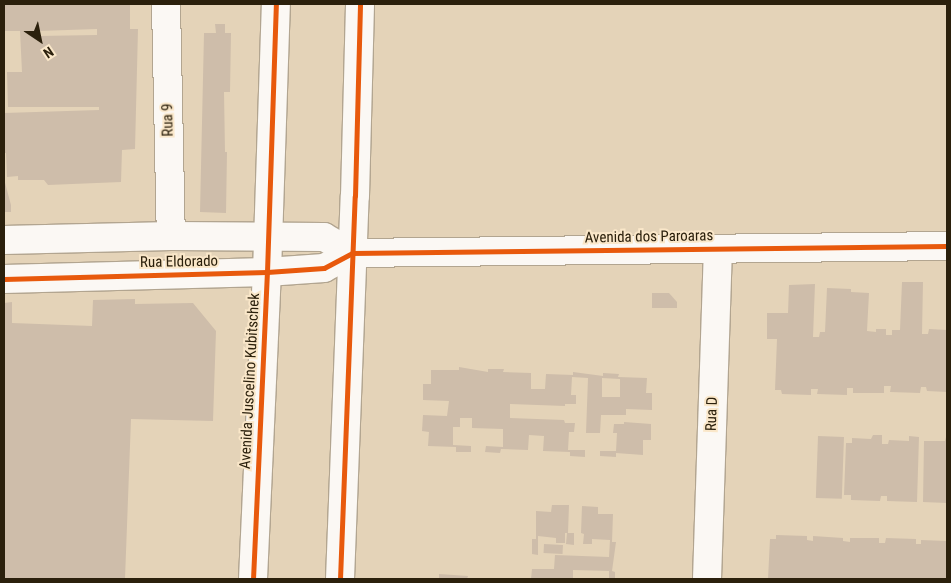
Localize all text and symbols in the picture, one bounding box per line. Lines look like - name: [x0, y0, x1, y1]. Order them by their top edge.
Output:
- north arrow: [15, 15, 65, 65]
- text: N: [40, 43, 56, 61]
- street label: Rua 9: [159, 103, 177, 137]
- street label: Avenida dos Paroaras: [585, 227, 713, 247]
- street label: Rua Eldorado: [140, 252, 218, 272]
- street label: Avenida Juscelino Kubitschek: [236, 293, 264, 469]
- street label: Rua D: [702, 396, 722, 432]

